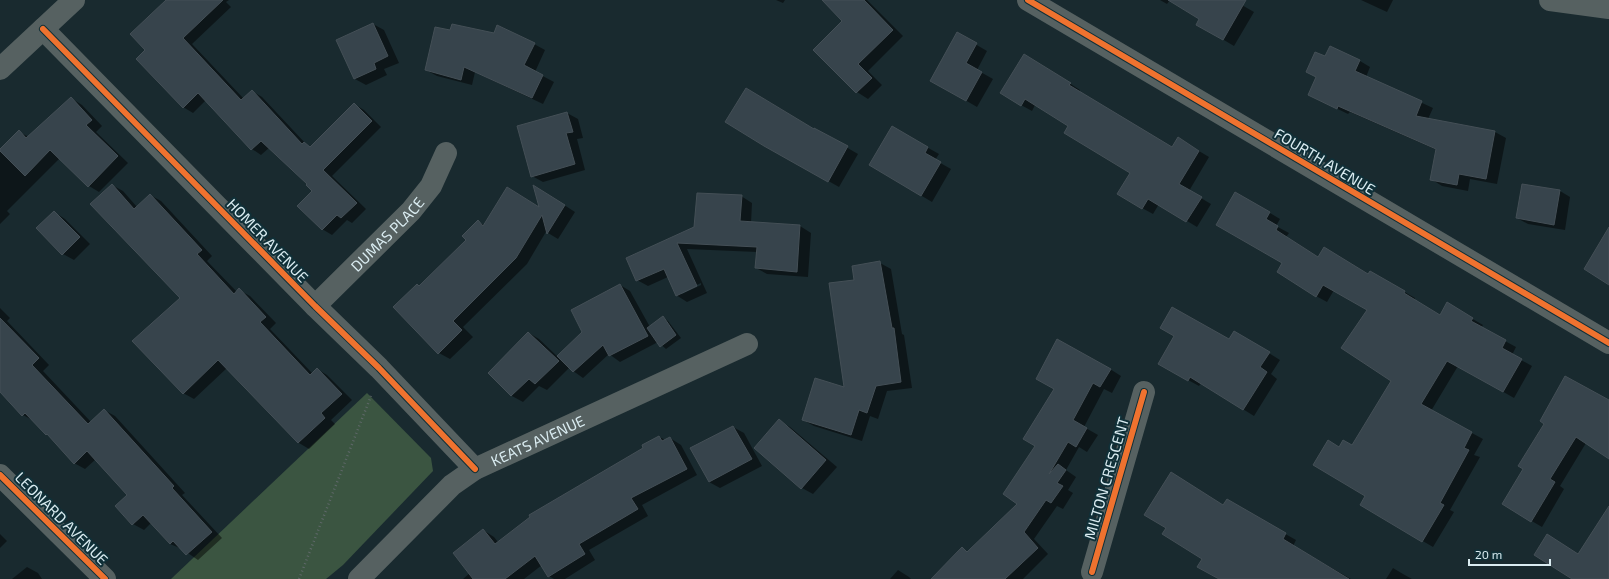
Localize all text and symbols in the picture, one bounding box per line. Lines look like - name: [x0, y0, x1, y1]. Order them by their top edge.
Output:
- street label: FOURTH AVENUE: [1271, 124, 1379, 198]
- street label: DUMAS PLACE: [347, 193, 428, 275]
- street label: HOMER AVENUE: [224, 194, 312, 286]
- street label: KEATS AVENUE: [488, 411, 587, 470]
- street label: MILTON CRESCENT: [1080, 414, 1132, 541]
- street label: LEONARD AVENUE: [12, 468, 112, 568]
- scale bar: [1469, 541, 1550, 567]
- text: 20 m: [1475, 547, 1502, 561]

